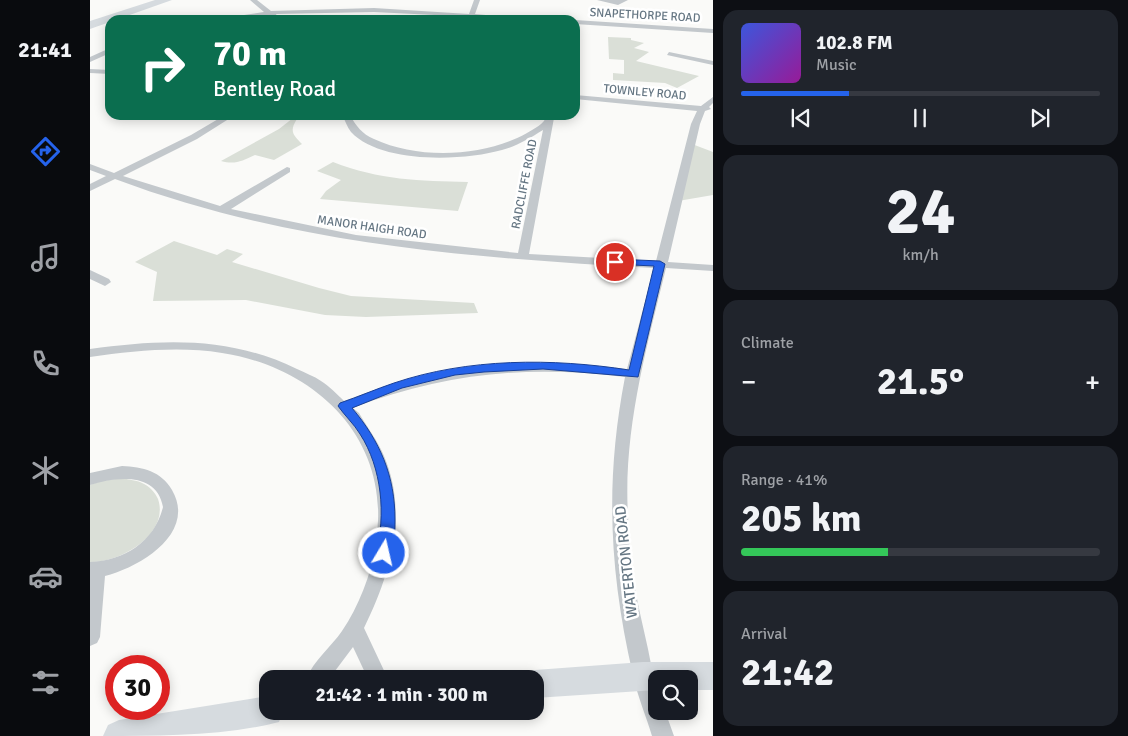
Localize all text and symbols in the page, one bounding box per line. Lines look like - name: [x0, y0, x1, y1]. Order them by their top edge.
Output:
- street label: SNAPETHORPE ROAD: [589, 5, 701, 26]
- text: 102.8 FM: [816, 31, 893, 55]
- text: 70 m: [213, 32, 287, 75]
- icon: right: [130, 35, 195, 100]
- text: 21:41: [18, 36, 72, 63]
- text: Music: [816, 55, 857, 75]
- text: Bentley Road: [213, 75, 336, 102]
- street label: TOWNLEY ROAD: [603, 81, 687, 104]
- icon: previous: [787, 104, 815, 132]
- icon: pause: [906, 104, 934, 132]
- icon: next: [1026, 104, 1054, 132]
- icon: directions: [28, 134, 63, 169]
- street label: RADCLIFFE ROAD: [508, 138, 541, 230]
- text: 24: [885, 172, 956, 252]
- street label: MANOR HAIGH ROAD: [316, 212, 428, 243]
- icon: music: [28, 240, 63, 275]
- pin: [594, 241, 636, 283]
- text: km/h: [902, 245, 939, 265]
- icon: arrive: [601, 248, 629, 276]
- text: Climate: [741, 333, 794, 353]
- icon: phone: [28, 346, 63, 381]
- text: 21.5°: [877, 358, 964, 405]
- text: −: [741, 365, 756, 399]
- text: +: [1085, 365, 1100, 399]
- icon: climate: [28, 453, 63, 488]
- text: Range · 41%: [741, 470, 827, 490]
- text: 205 km: [741, 495, 862, 542]
- street label: WATERTON ROAD: [611, 505, 641, 619]
- position arrow: [357, 526, 409, 578]
- icon: car: [28, 559, 63, 594]
- text: Arrival: [741, 624, 787, 644]
- text: 21:42: [741, 649, 834, 696]
- speed limit sign: 30: [105, 655, 170, 720]
- icon: filters: [28, 665, 63, 700]
- map controls: [648, 670, 698, 720]
- button: search: [648, 670, 698, 720]
- text: 21:42 · 1 min · 300 m: [315, 683, 488, 707]

